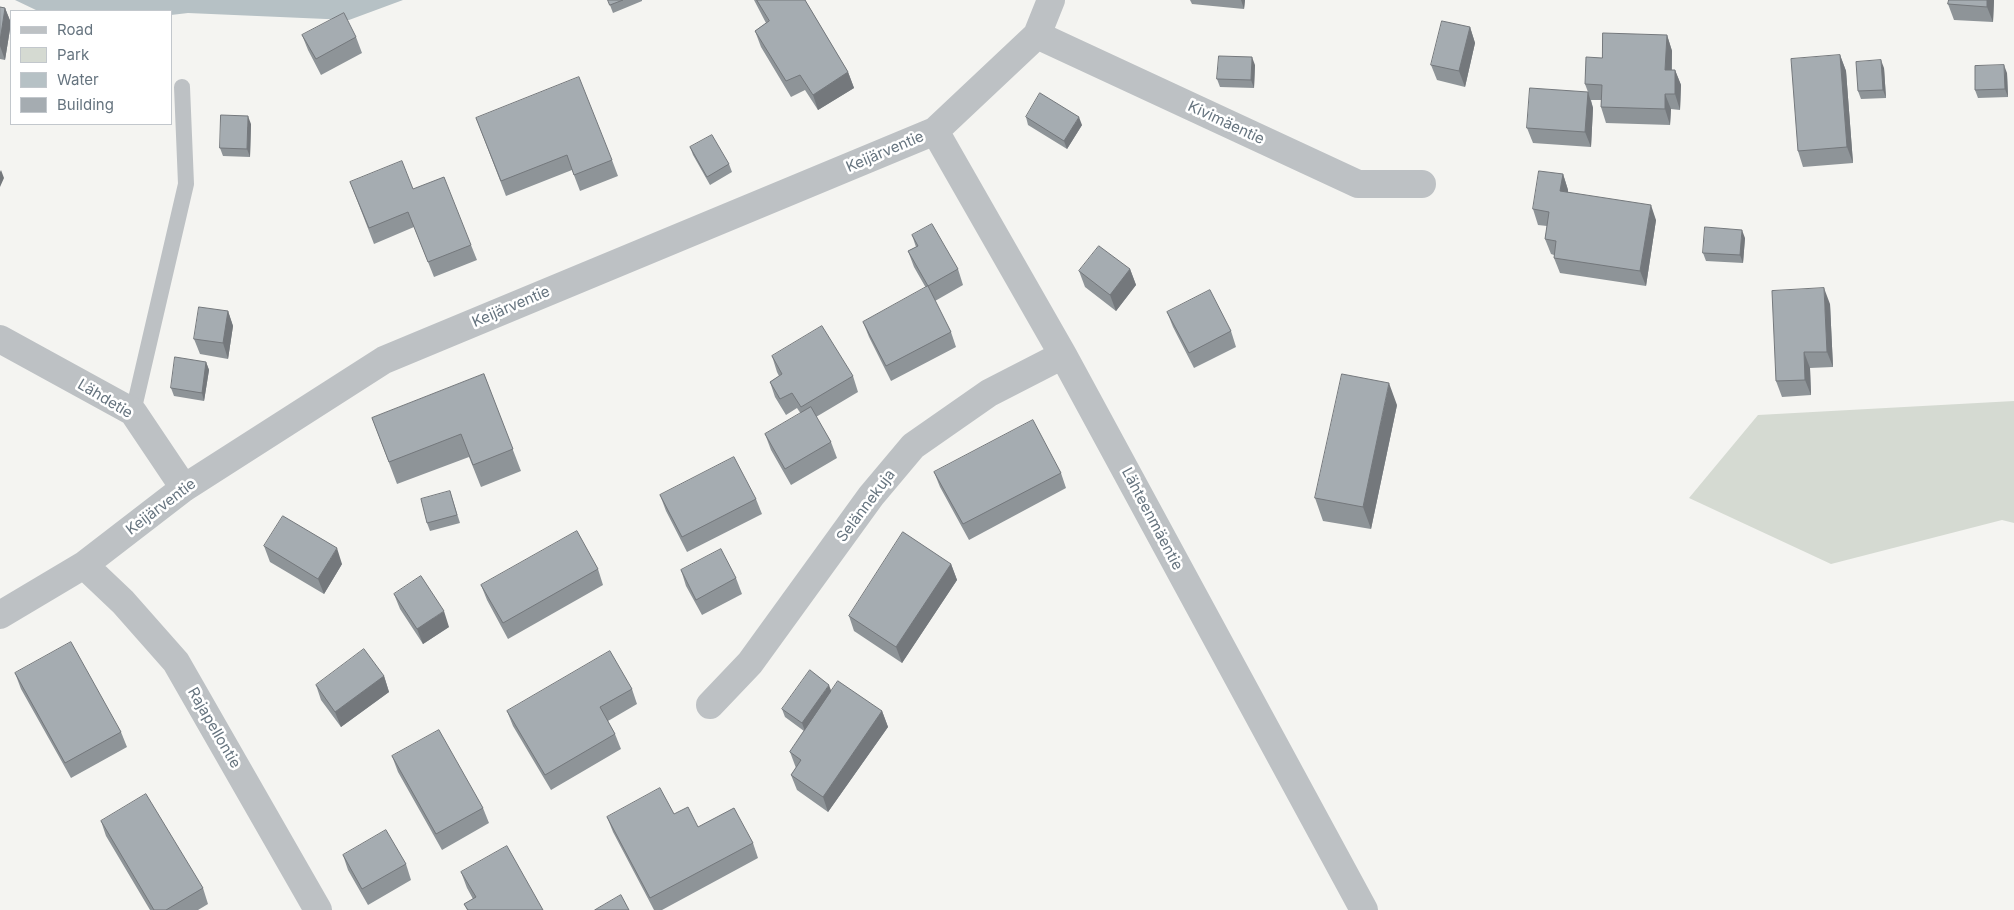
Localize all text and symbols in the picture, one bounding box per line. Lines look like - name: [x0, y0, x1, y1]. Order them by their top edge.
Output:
- legend: [10, 10, 172, 125]
- text: Road: [57, 20, 93, 39]
- text: Park: [57, 45, 89, 64]
- text: Water: [57, 70, 99, 89]
- text: Building: [57, 95, 114, 114]
- street label: Kivimäentie: [1185, 97, 1267, 149]
- street label: Keijärventie: [843, 128, 927, 176]
- street label: Keijärventie: [469, 283, 553, 331]
- street label: Lähdetie: [74, 376, 136, 422]
- street label: Lähteenmäentie: [1117, 465, 1187, 573]
- street label: Selännekuja: [833, 466, 899, 546]
- street label: Keijärventie: [123, 475, 199, 539]
- street label: Rajapellontie: [184, 684, 244, 772]

